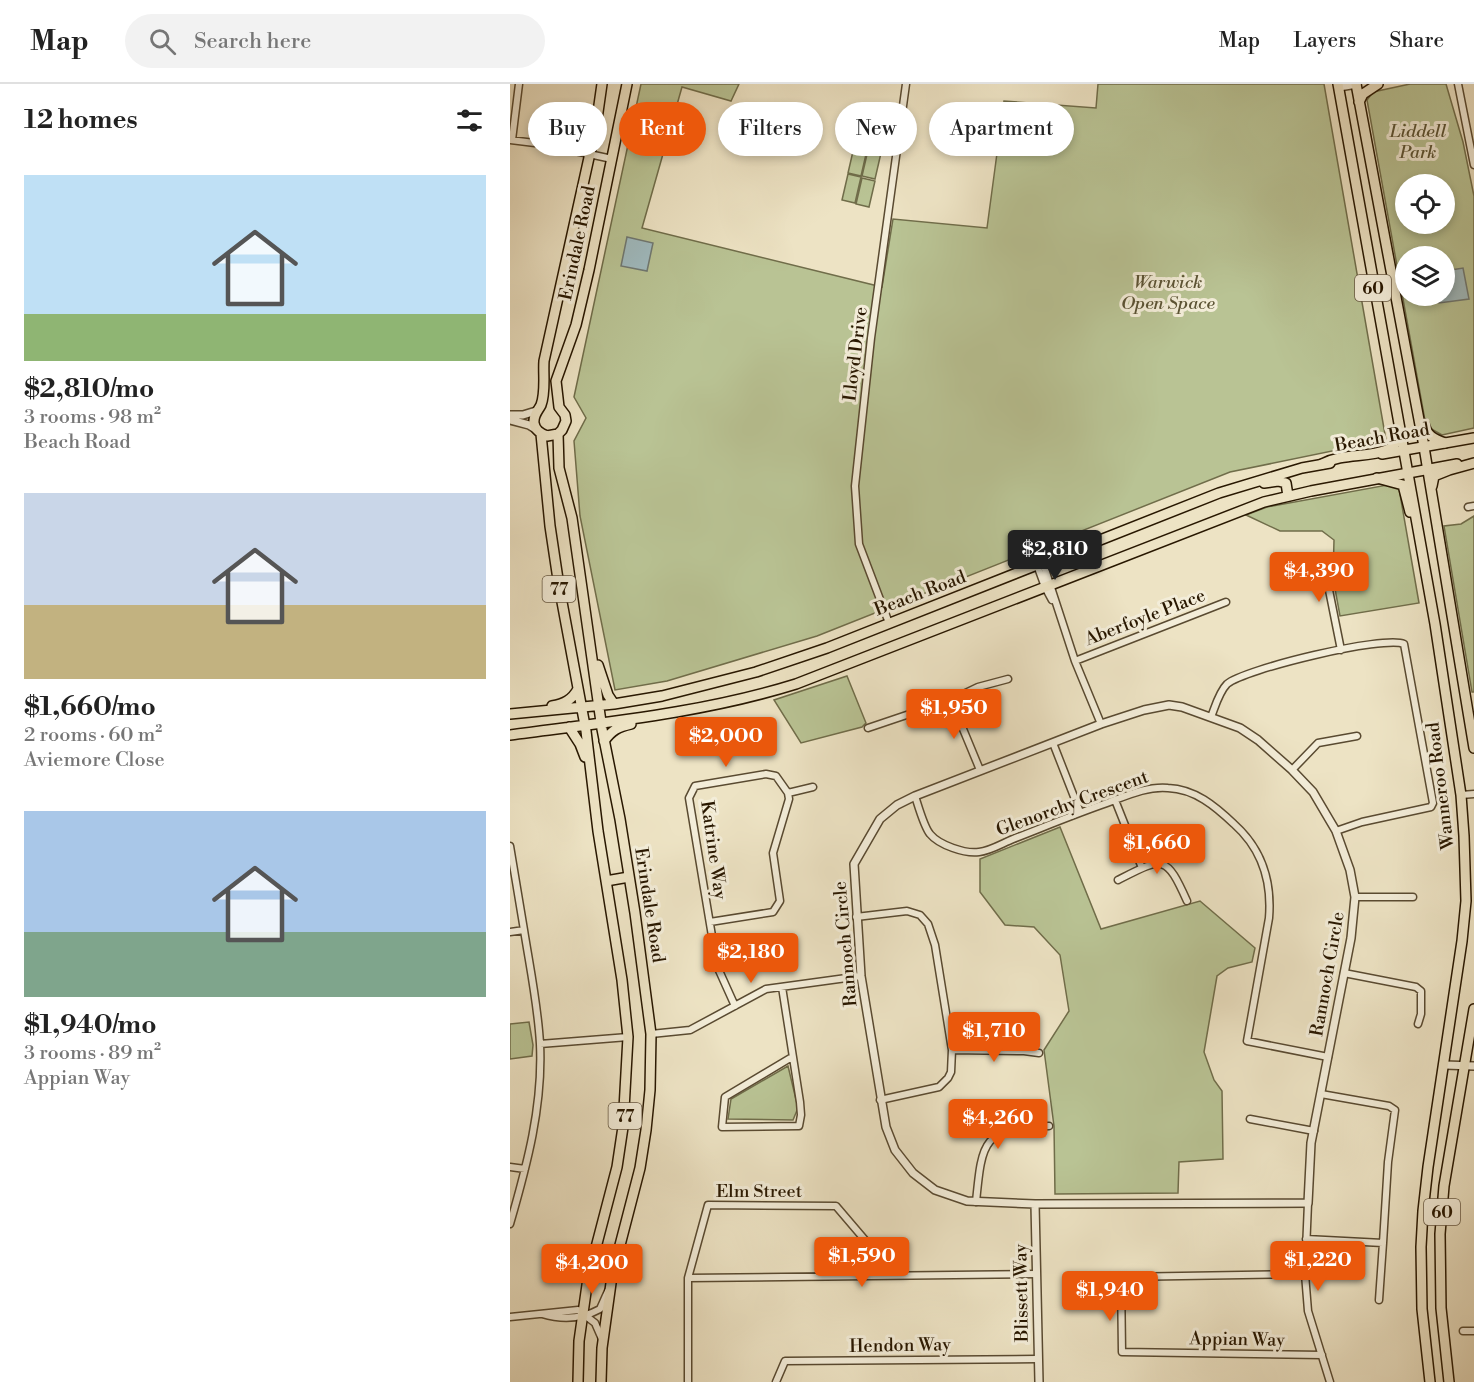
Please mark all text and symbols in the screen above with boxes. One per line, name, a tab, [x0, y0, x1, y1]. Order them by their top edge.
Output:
search box	[125, 14, 545, 68]
text: Map	[30, 24, 89, 59]
icon: search	[146, 25, 179, 58]
text: Search here	[194, 28, 311, 55]
text: Map	[1219, 28, 1260, 54]
text: Layers	[1293, 28, 1356, 54]
text: Share	[1389, 28, 1444, 54]
chip: Buy	[528, 102, 607, 156]
chip: Rent	[619, 102, 706, 156]
chip: Filters	[718, 102, 823, 156]
chip: New	[835, 102, 917, 156]
chip: Apartment	[929, 102, 1074, 156]
text: 12 homes	[24, 104, 138, 136]
icon: filters	[453, 104, 486, 137]
park label: Liddell Park	[1389, 120, 1446, 164]
map controls	[1395, 174, 1455, 306]
button: locate	[1395, 174, 1455, 234]
street label: Erindale Road	[554, 183, 601, 302]
icon: home	[201, 214, 309, 322]
button: layers	[1395, 246, 1455, 306]
park label: Warwick Open Space	[1121, 271, 1216, 315]
road number: 60	[1355, 275, 1391, 301]
street label: Lloyd Drive	[838, 305, 873, 403]
text: $2,810/mo	[24, 373, 154, 405]
text: 3 rooms · 98 m²	[24, 405, 161, 430]
street label: Beach Road	[1332, 418, 1432, 457]
text: Beach Road	[24, 430, 131, 455]
pin: $2,810	[1006, 530, 1104, 581]
icon: home	[201, 532, 309, 640]
text: $2,810	[1022, 537, 1088, 562]
pin: $4,390	[1270, 552, 1368, 603]
text: $4,390	[1284, 559, 1354, 584]
street label: Beach Road	[870, 565, 970, 622]
road number: 77	[542, 576, 576, 602]
street label: Aberfoyle Place	[1081, 584, 1209, 651]
pin: $1,950	[905, 689, 1003, 740]
text: $1,660/mo	[24, 691, 156, 723]
text: $1,950	[920, 696, 988, 721]
pin: $2,000	[677, 717, 775, 768]
street label: Wanneroo Road	[1421, 720, 1460, 852]
text: 2 rooms · 60 m²	[24, 723, 162, 748]
text: $2,000	[689, 724, 763, 749]
text: Aviemore Close	[24, 748, 165, 773]
street label: Glenorchy Crescent	[993, 765, 1152, 842]
street label: Katrine Way	[695, 799, 732, 901]
pin: $1,660	[1108, 824, 1206, 875]
text: $1,660	[1123, 831, 1191, 856]
street label: Erindale Road	[629, 846, 670, 965]
icon: home	[201, 850, 309, 958]
street label: Rannoch Circle	[829, 880, 862, 1008]
street label: Rannoch Circle	[1305, 910, 1350, 1038]
pin: $2,180	[702, 933, 800, 984]
text: $2,180	[717, 940, 785, 965]
text: $1,940/mo	[24, 1009, 157, 1041]
pin: $1,710	[945, 1012, 1043, 1063]
text: $1,710	[962, 1019, 1026, 1044]
text: 3 rooms · 89 m²	[24, 1041, 161, 1066]
text: Appian Way	[24, 1066, 130, 1091]
pin: $4,260	[949, 1099, 1047, 1150]
road number: 77	[608, 1103, 642, 1129]
text: $4,260	[962, 1106, 1034, 1131]
street label: Elm Street	[716, 1180, 803, 1203]
road number: 60	[1424, 1199, 1460, 1225]
pin: $1,590	[813, 1237, 911, 1288]
pin: $1,220	[1269, 1241, 1367, 1292]
street label: Blissett Way	[1009, 1243, 1034, 1343]
pin: $4,200	[543, 1244, 641, 1295]
text: $1,590	[828, 1244, 896, 1269]
text: $1,220	[1284, 1248, 1352, 1273]
text: $4,200	[555, 1251, 629, 1276]
pin: $1,940	[1061, 1271, 1159, 1322]
text: $1,940	[1076, 1278, 1144, 1303]
street label: Appian Way	[1188, 1327, 1285, 1352]
street label: Hendon Way	[849, 1333, 951, 1358]

